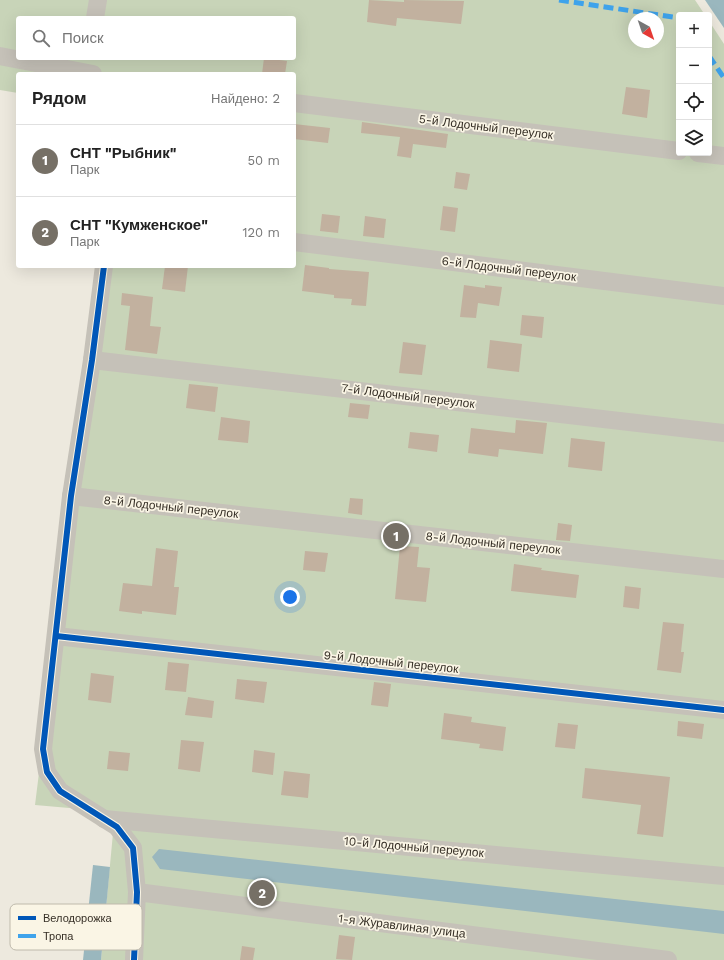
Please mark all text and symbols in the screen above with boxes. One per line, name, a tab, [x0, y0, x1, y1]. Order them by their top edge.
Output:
north arrow	[628, 12, 664, 48]
map controls	[676, 12, 712, 156]
button: +	[676, 12, 712, 48]
search box	[16, 16, 296, 60]
icon: search	[30, 27, 52, 49]
text: Поиск	[62, 29, 104, 47]
button: −	[676, 48, 712, 84]
button: locate	[676, 84, 712, 120]
text: Рядом	[32, 88, 87, 108]
text: Найдено: 2	[211, 91, 280, 106]
street label: 5-й Лодочный переулок	[418, 112, 555, 142]
button: layers	[676, 120, 712, 156]
text: СНТ "Рыбник"	[70, 144, 176, 162]
text: 1	[42, 153, 48, 168]
text: 50 m	[248, 153, 280, 168]
text: Парк	[70, 162, 100, 177]
text: СНТ "Кумженское"	[70, 216, 208, 234]
text: 2	[41, 225, 49, 240]
text: 120 m	[242, 225, 280, 240]
text: Парк	[70, 234, 100, 249]
street label: 6-й Лодочный переулок	[441, 254, 578, 284]
street label: 7-й Лодочный переулок	[341, 381, 476, 411]
street label: 8-й Лодочный переулок	[103, 493, 240, 521]
pin: 1	[383, 521, 409, 551]
street label: 8-й Лодочный переулок	[425, 529, 562, 557]
your location	[280, 587, 300, 607]
street label: 9-й Лодочный переулок	[323, 648, 460, 676]
street label: 10-й Лодочный переулок	[344, 834, 485, 860]
pin: 2	[249, 878, 275, 908]
legend	[10, 904, 142, 950]
street label: 1-я Журавлиная улица	[338, 911, 467, 941]
text: Велодорожка	[43, 912, 113, 925]
text: Тропа	[43, 930, 74, 943]

